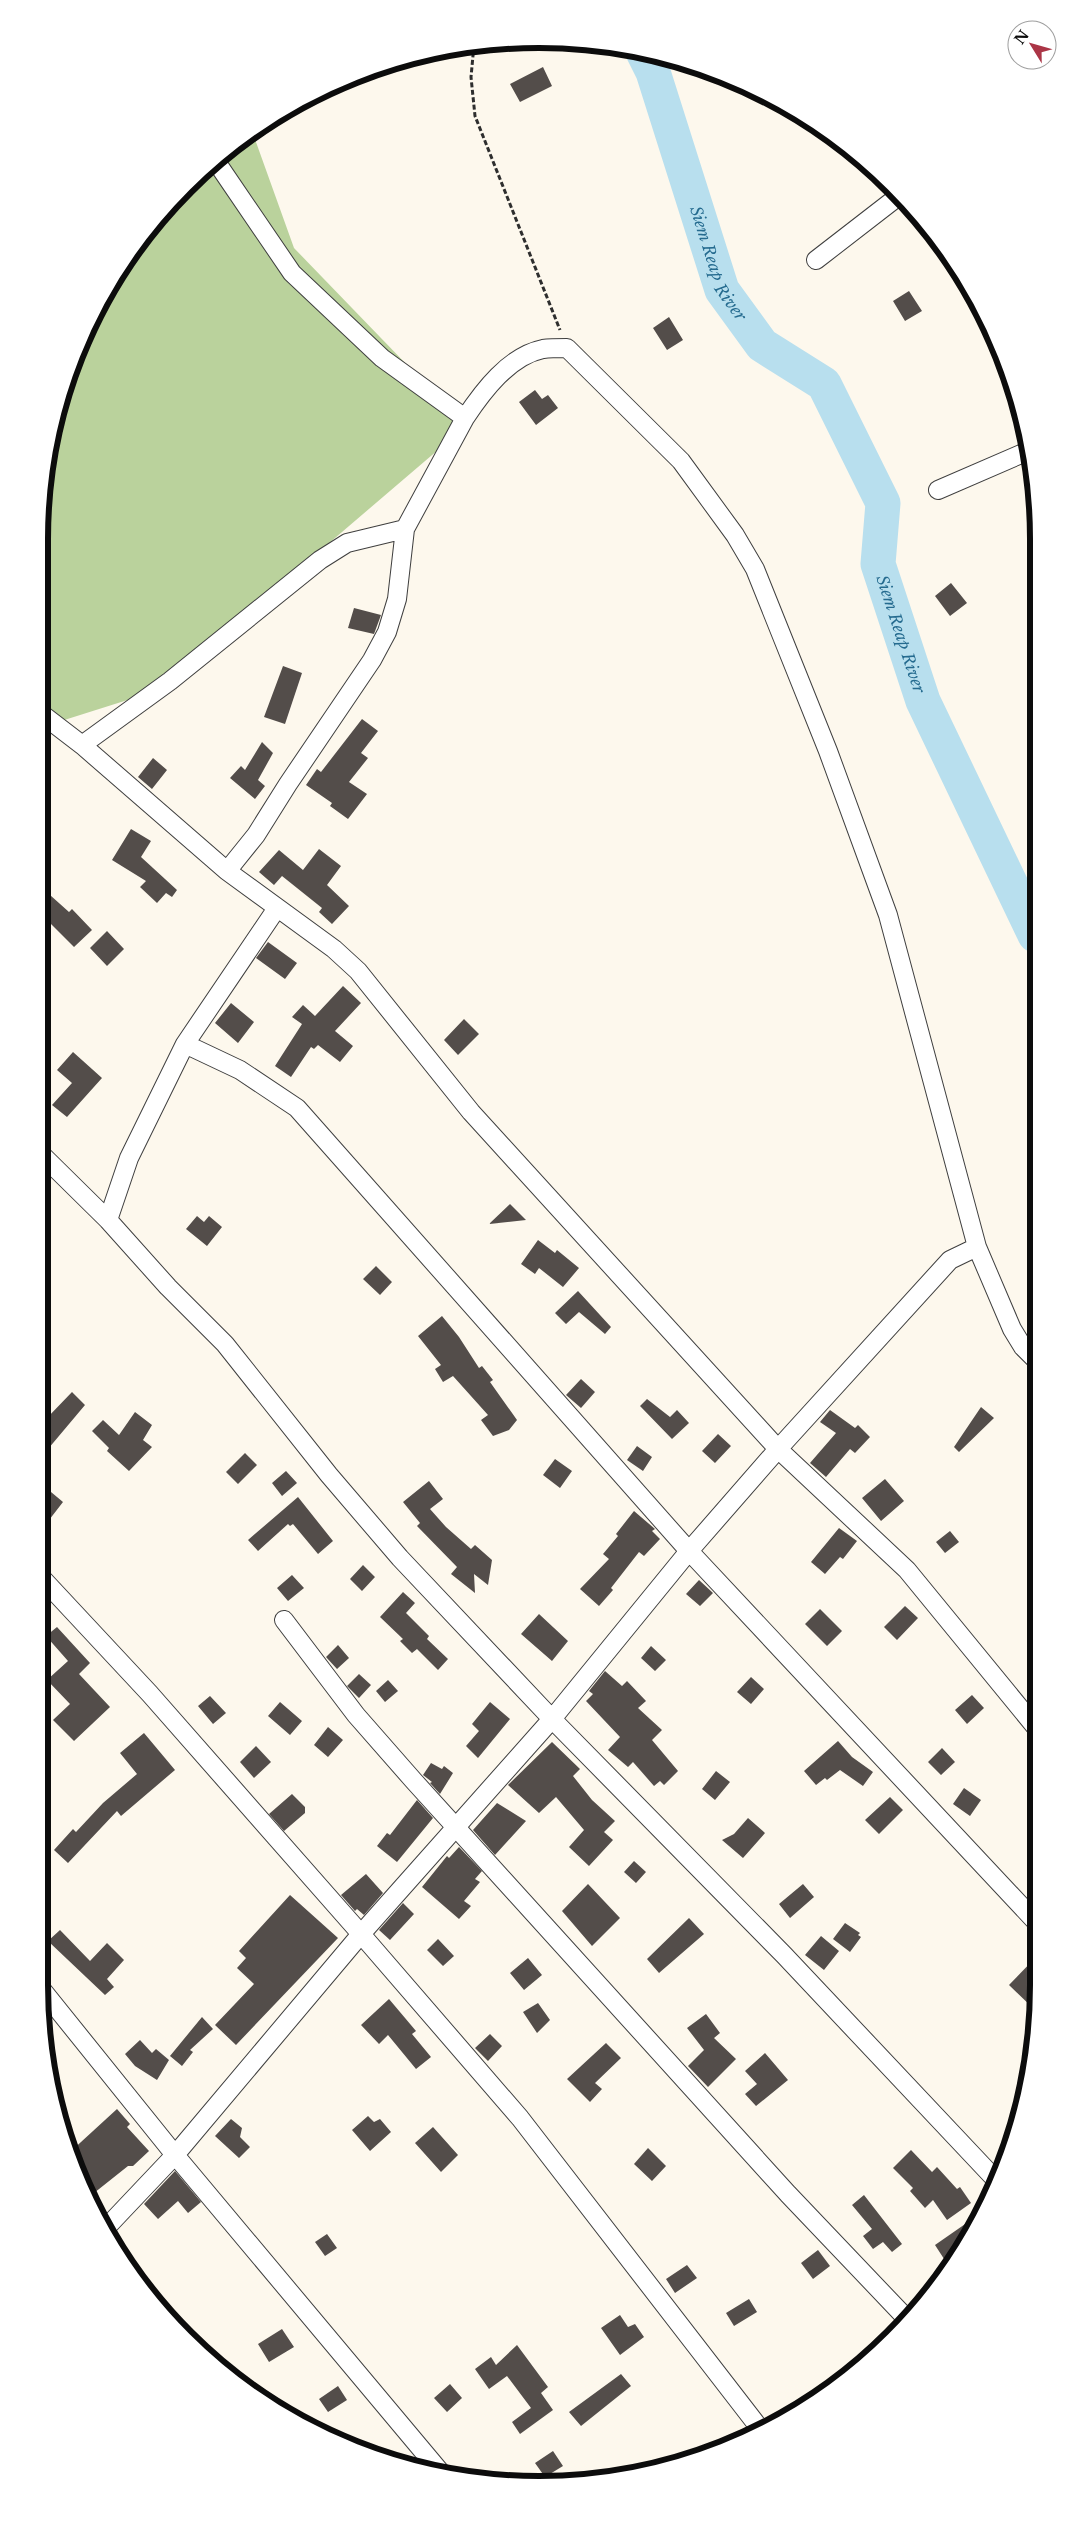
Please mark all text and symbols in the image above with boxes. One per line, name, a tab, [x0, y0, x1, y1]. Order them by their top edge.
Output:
north arrow	[1007, 20, 1057, 70]
text: N	[1010, 27, 1033, 48]
water label: Siem Reap River	[686, 203, 751, 325]
water label: Siem Reap River	[872, 572, 930, 696]

